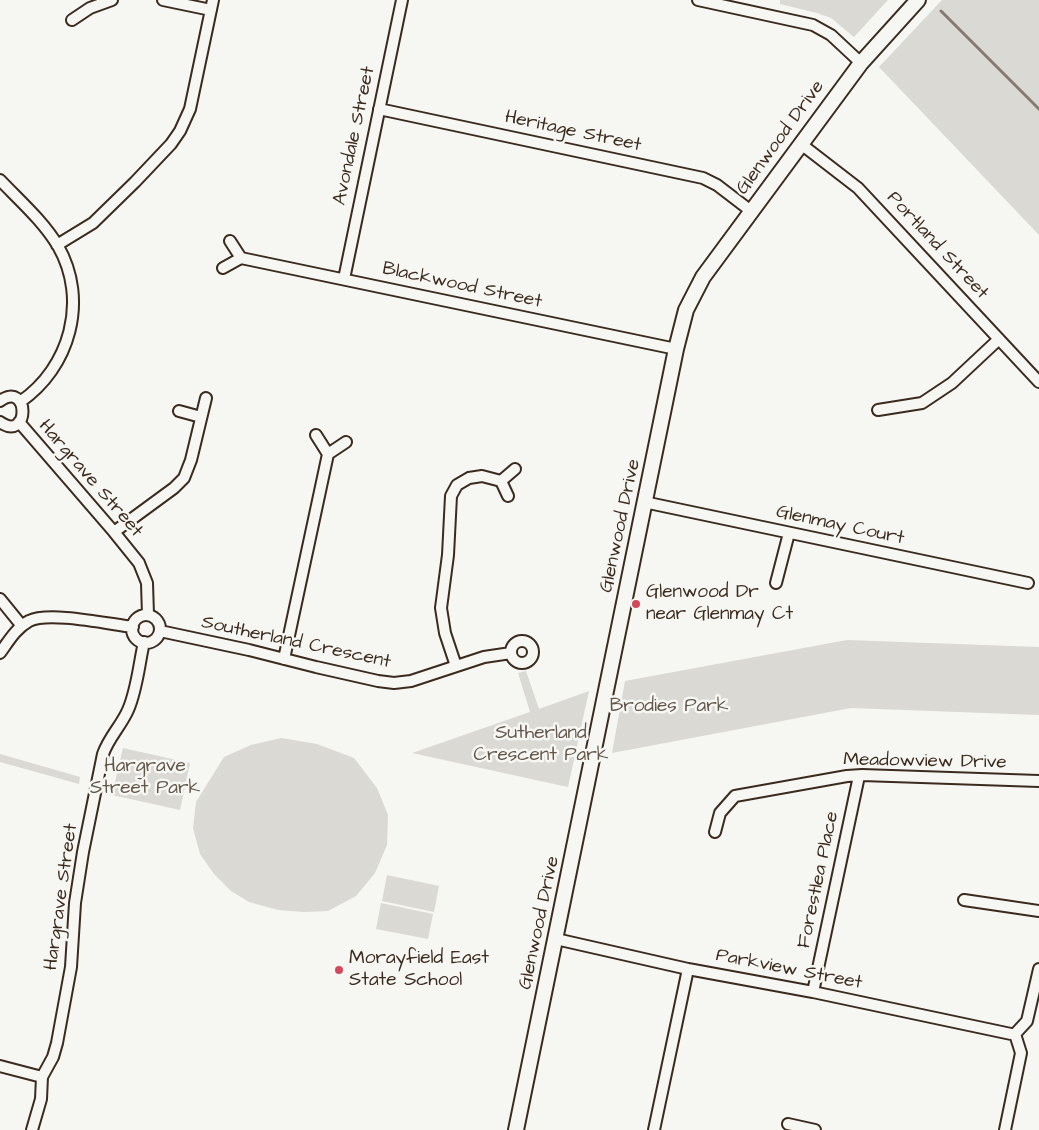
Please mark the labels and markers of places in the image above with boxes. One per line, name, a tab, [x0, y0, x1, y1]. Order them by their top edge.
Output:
place label: Glenwood Dr near Glenmay Ct	[646, 582, 793, 626]
marker: Glenwood Dr near Glenmay Ct	[630, 598, 642, 610]
place label: Morayfield East State School	[349, 948, 489, 992]
marker: Morayfield East State School	[333, 964, 345, 976]

